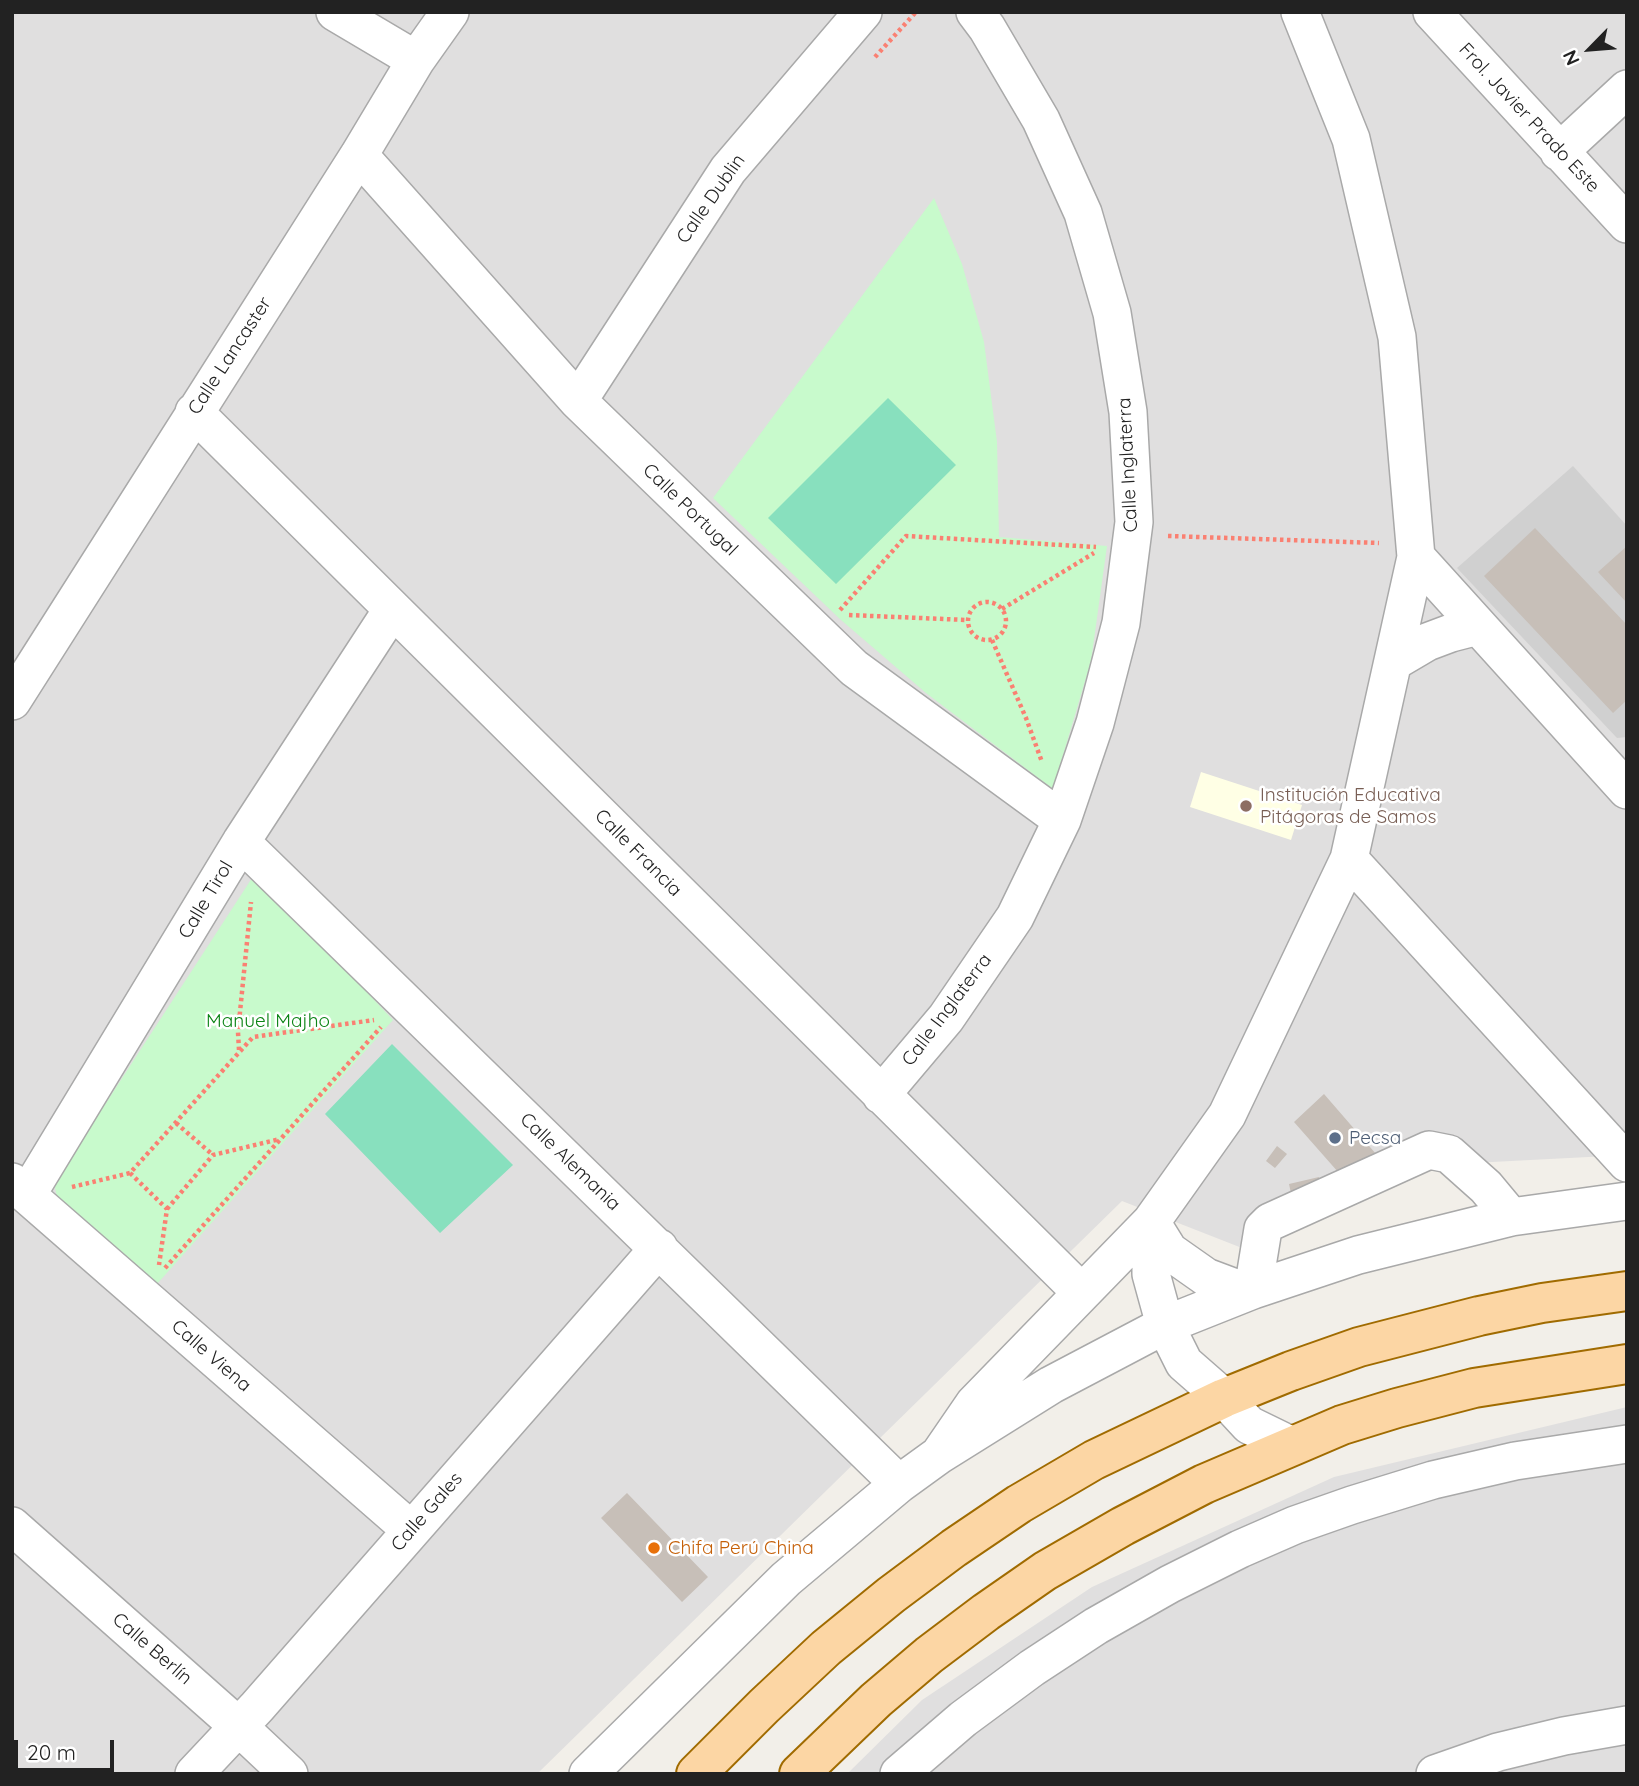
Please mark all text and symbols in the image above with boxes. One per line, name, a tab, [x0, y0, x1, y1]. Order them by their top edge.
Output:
north arrow	[1555, 14, 1625, 84]
street label: Frol. Javier Prado Este	[1454, 38, 1604, 198]
text: N	[1557, 46, 1585, 69]
street label: Calle Dublin	[672, 150, 750, 248]
street label: Calle Lancaster	[183, 293, 277, 419]
street label: Calle Inglaterra	[1113, 397, 1143, 533]
street label: Calle Portugal	[638, 459, 742, 561]
place label: Institución Educativa Pitágoras de Samos	[1260, 784, 1441, 828]
marker: Institución Educativa Pitágoras de Samos	[1238, 798, 1254, 814]
street label: Calle Francia	[590, 805, 686, 901]
street label: Calle Tirol	[174, 857, 238, 943]
street label: Calle Inglaterra	[897, 949, 997, 1071]
park label: Manuel Majho	[206, 1010, 330, 1032]
street label: Calle Alemania	[515, 1108, 625, 1216]
place label: Pecsa	[1349, 1127, 1401, 1149]
marker: Pecsa	[1327, 1130, 1343, 1146]
street label: Calle Viena	[166, 1315, 256, 1397]
street label: Calle Gales	[387, 1468, 467, 1556]
place label: Chifa Perú China	[668, 1537, 814, 1559]
marker: Chifa Perú China	[646, 1540, 662, 1556]
street label: Calle Berlín	[107, 1608, 197, 1690]
scale bar	[18, 1726, 117, 1770]
text: 20 m	[27, 1739, 76, 1765]

